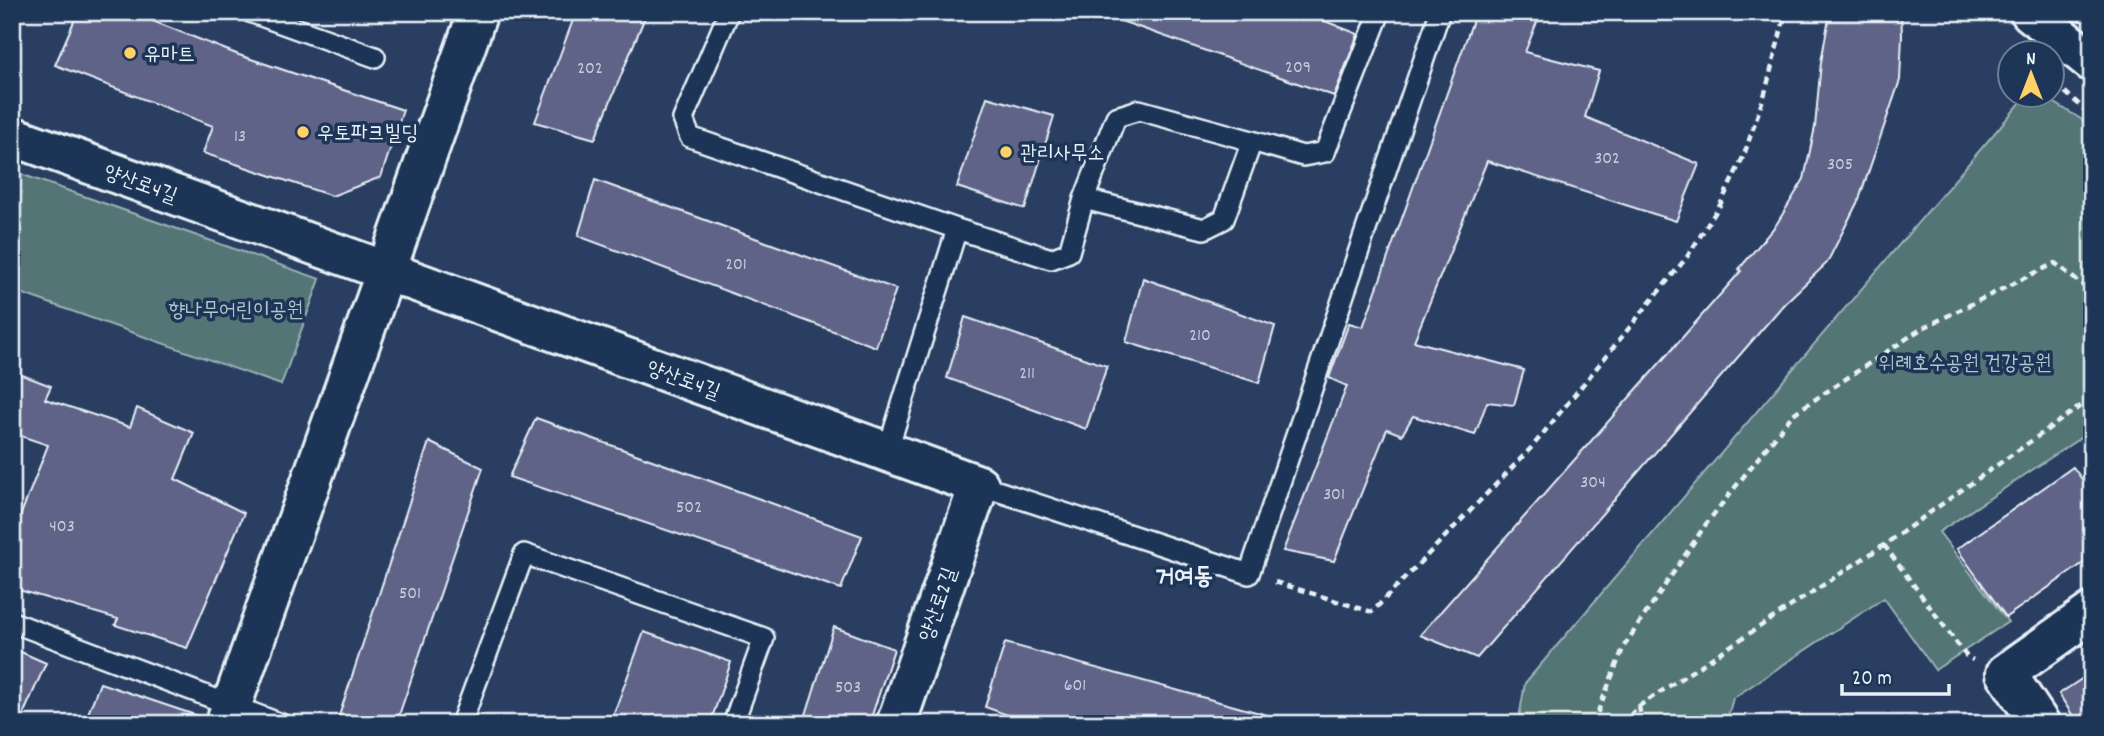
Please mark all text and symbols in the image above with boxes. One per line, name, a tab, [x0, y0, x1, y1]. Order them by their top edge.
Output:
north arrow	[1996, 38, 2066, 108]
place label: 유마트	[144, 41, 195, 71]
marker: 유마트	[122, 45, 138, 61]
text: N	[2026, 47, 2036, 74]
house number: 209	[1285, 56, 1311, 81]
house number: 202	[577, 57, 603, 82]
place label: 우토파크빌딩	[317, 120, 418, 150]
marker: 우토파크빌딩	[295, 124, 311, 140]
house number: 13	[234, 125, 246, 150]
place label: 관리사무소	[1020, 140, 1105, 170]
marker: 관리사무소	[998, 144, 1014, 160]
house number: 302	[1594, 147, 1620, 172]
house number: 305	[1827, 153, 1853, 178]
street label: 양산로4길	[99, 159, 181, 213]
house number: 201	[725, 253, 747, 278]
park label: 향나무어린이공원	[168, 297, 304, 327]
house number: 210	[1189, 324, 1211, 349]
park label: 위례호수공원 건강공원	[1878, 350, 2052, 380]
street label: 양산로4길	[642, 355, 724, 409]
house number: 211	[1019, 362, 1035, 387]
house number: 304	[1580, 471, 1606, 496]
house number: 301	[1323, 483, 1345, 508]
house number: 502	[676, 496, 702, 521]
house number: 403	[49, 515, 75, 540]
district label: 거여동	[1155, 561, 1213, 595]
street label: 양산로2길	[913, 564, 967, 646]
house number: 501	[399, 582, 421, 607]
scale bar	[1842, 652, 1948, 696]
text: 20 m	[1852, 665, 1892, 695]
house number: 601	[1064, 674, 1086, 699]
house number: 503	[835, 676, 861, 701]

